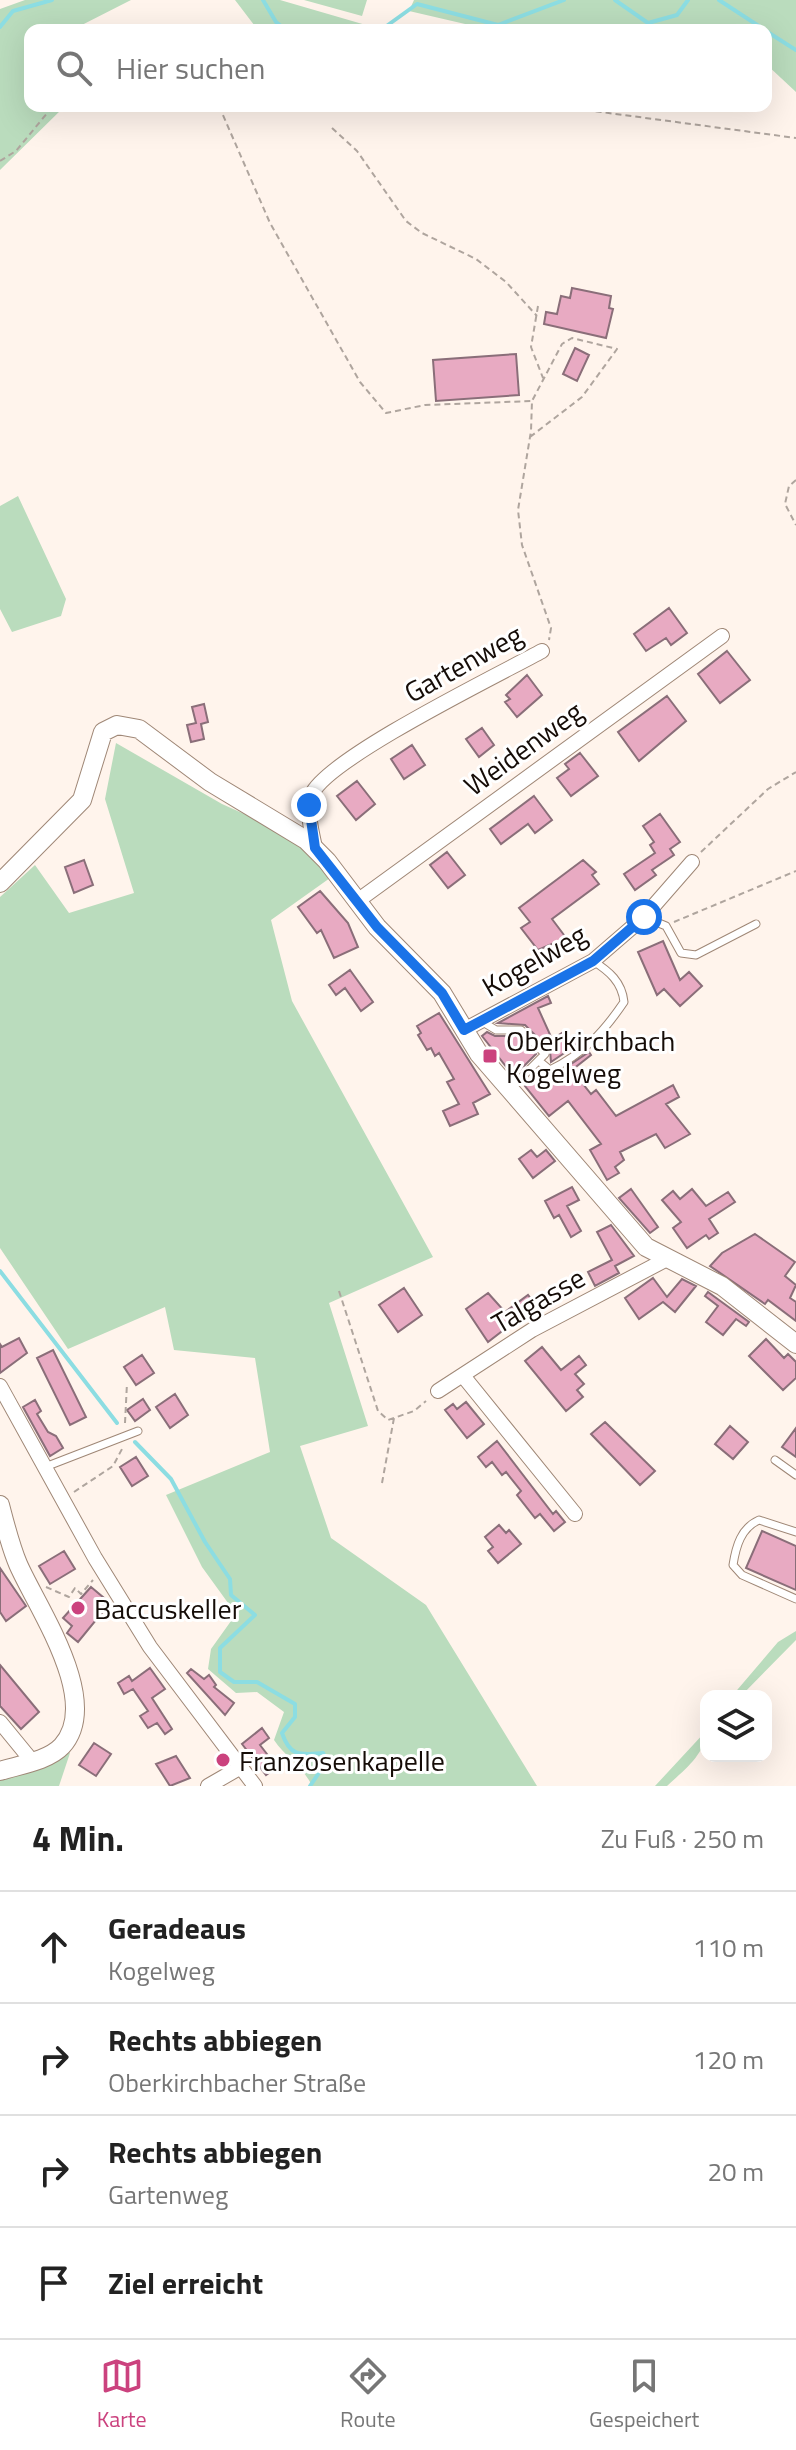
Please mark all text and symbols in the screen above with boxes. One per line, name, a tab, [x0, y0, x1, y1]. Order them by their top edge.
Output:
search box	[24, 24, 772, 112]
text: Hier suchen	[116, 45, 265, 91]
icon: search	[52, 46, 96, 90]
street label: Gartenweg	[396, 613, 530, 713]
street label: Weidenweg	[454, 690, 592, 806]
route end	[291, 787, 327, 823]
route start	[626, 899, 662, 935]
street label: Kogelweg	[473, 913, 595, 1007]
place label: Oberkirchbach Kogelweg	[506, 1019, 675, 1094]
marker: Oberkirchbach Kogelweg	[481, 1047, 499, 1065]
street label: Talgasse	[483, 1256, 593, 1344]
place label: Baccuskeller	[94, 1587, 242, 1630]
marker: Baccuskeller	[69, 1599, 87, 1617]
map controls	[700, 1690, 772, 1762]
button: layers	[700, 1690, 772, 1762]
place label: Franzosenkapelle	[239, 1739, 445, 1782]
marker: Franzosenkapelle	[214, 1751, 232, 1769]
text: 4 Min.	[32, 1812, 124, 1864]
text: Zu Fuß · 250 m	[601, 1819, 764, 1858]
text: Geradeaus	[108, 1905, 246, 1951]
icon: ahead	[32, 1925, 76, 1969]
text: 110 m	[693, 1928, 764, 1967]
text: Kogelweg	[108, 1951, 215, 1990]
text: Rechts abbiegen	[108, 2017, 322, 2063]
icon: right	[32, 2037, 76, 2081]
text: 120 m	[693, 2040, 764, 2079]
text: Oberkirchbacher Straße	[108, 2063, 366, 2102]
text: Rechts abbiegen	[108, 2129, 322, 2175]
icon: right	[32, 2149, 76, 2193]
text: 20 m	[707, 2152, 764, 2191]
text: Gartenweg	[108, 2175, 228, 2214]
text: Ziel erreicht	[108, 2260, 263, 2306]
icon: arrive	[32, 2261, 76, 2305]
tab: Karte	[97, 2354, 147, 2436]
tab: Route	[340, 2354, 396, 2436]
tab: Gespeichert	[589, 2354, 699, 2436]

